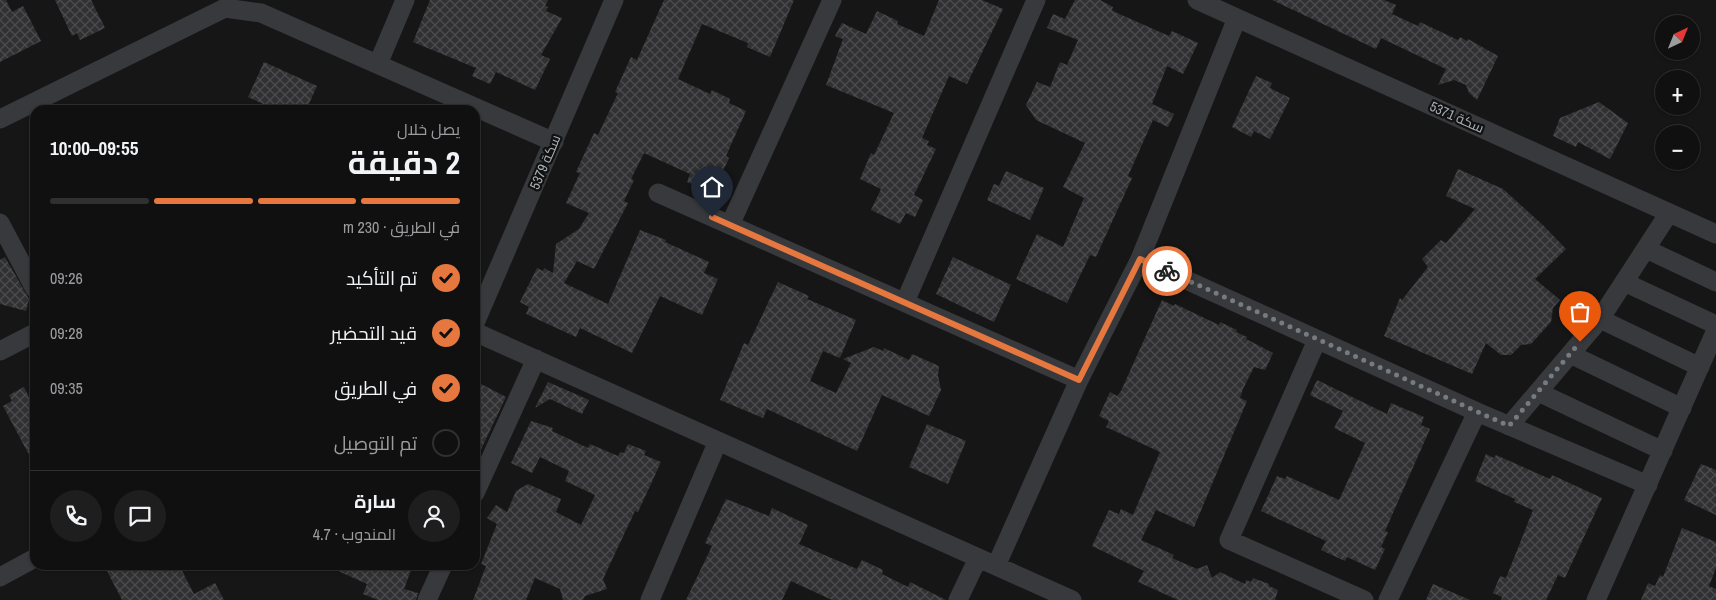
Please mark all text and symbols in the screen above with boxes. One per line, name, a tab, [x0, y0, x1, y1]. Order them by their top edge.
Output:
north arrow	[1655, 15, 1700, 60]
map controls	[1655, 15, 1700, 170]
button: +	[1655, 70, 1700, 115]
street label: سكة 5371	[1427, 97, 1487, 137]
text: يصل خلال	[397, 118, 460, 140]
button: −	[1655, 125, 1700, 170]
street label: سكة 5379	[525, 132, 565, 192]
text: 09:55–10:00	[50, 135, 138, 161]
text: 2 دقيقة	[348, 141, 460, 184]
pin	[691, 166, 733, 217]
icon: home	[698, 173, 726, 201]
text: في الطريق · 230 m	[343, 216, 460, 238]
courier	[1142, 246, 1192, 296]
icon: bike	[1153, 257, 1181, 285]
icon: check	[432, 264, 460, 292]
text: تم التأكيد	[346, 265, 417, 291]
text: 09:26	[50, 267, 83, 289]
pin	[1559, 291, 1601, 342]
icon: bag	[1566, 298, 1594, 326]
icon: check	[432, 319, 460, 347]
text: قيد التحضير	[331, 320, 417, 346]
text: 09:28	[50, 322, 83, 344]
icon: check	[432, 374, 460, 402]
text: في الطريق	[334, 375, 417, 401]
text: 09:35	[50, 377, 83, 399]
text: تم التوصيل	[334, 430, 417, 456]
text: سارة	[354, 488, 396, 514]
button: phone	[50, 490, 102, 542]
button: chat	[114, 490, 166, 542]
button: person	[408, 490, 460, 542]
text: المندوب · 4.7	[313, 523, 396, 545]

